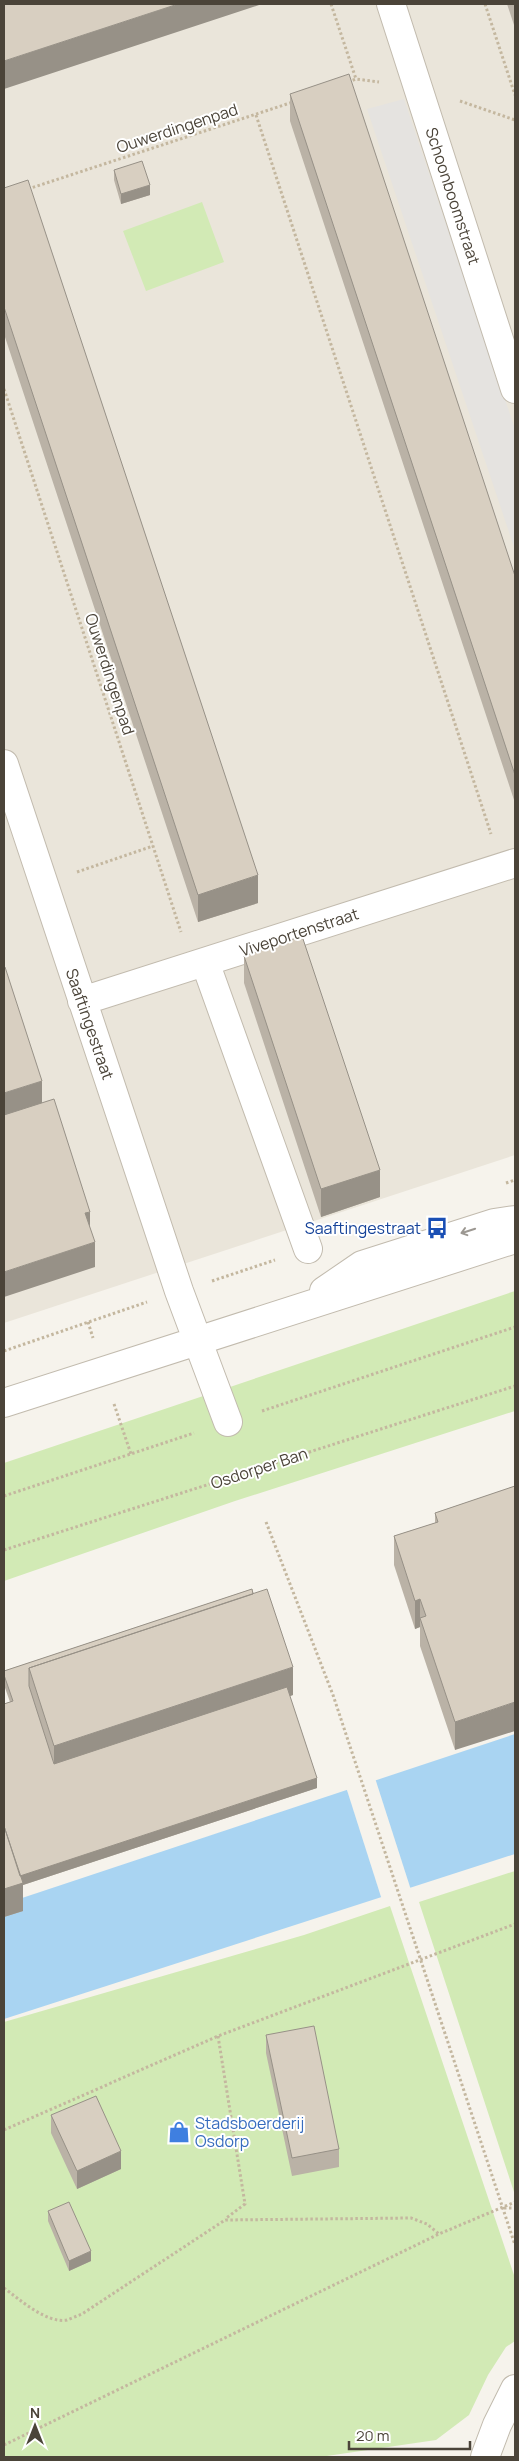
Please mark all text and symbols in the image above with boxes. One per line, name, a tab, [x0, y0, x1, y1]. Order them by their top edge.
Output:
street label: Ouwerdingenpad	[113, 98, 241, 158]
street label: Schoonboomstraat	[420, 125, 486, 267]
street label: Ouwerdingenpad	[80, 610, 140, 738]
street label: Viveportenstraat	[237, 902, 361, 962]
street label: Saaftingestraat	[61, 965, 119, 1083]
bus stop icon: Saaftingestraat	[424, 1215, 450, 1241]
place label: Saaftingestraat	[305, 1217, 421, 1239]
one-way arrow	[460, 1227, 476, 1237]
street label: Osdorper Ban	[208, 1442, 310, 1494]
place label: Stadsboerderij Osdorp	[195, 2112, 304, 2152]
shop icon: Stadsboerderij Osdorp	[166, 2119, 192, 2145]
north arrow	[10, 2401, 60, 2451]
text: N	[30, 2403, 40, 2422]
scale bar	[349, 2418, 470, 2450]
text: 20 m	[356, 2425, 389, 2446]

